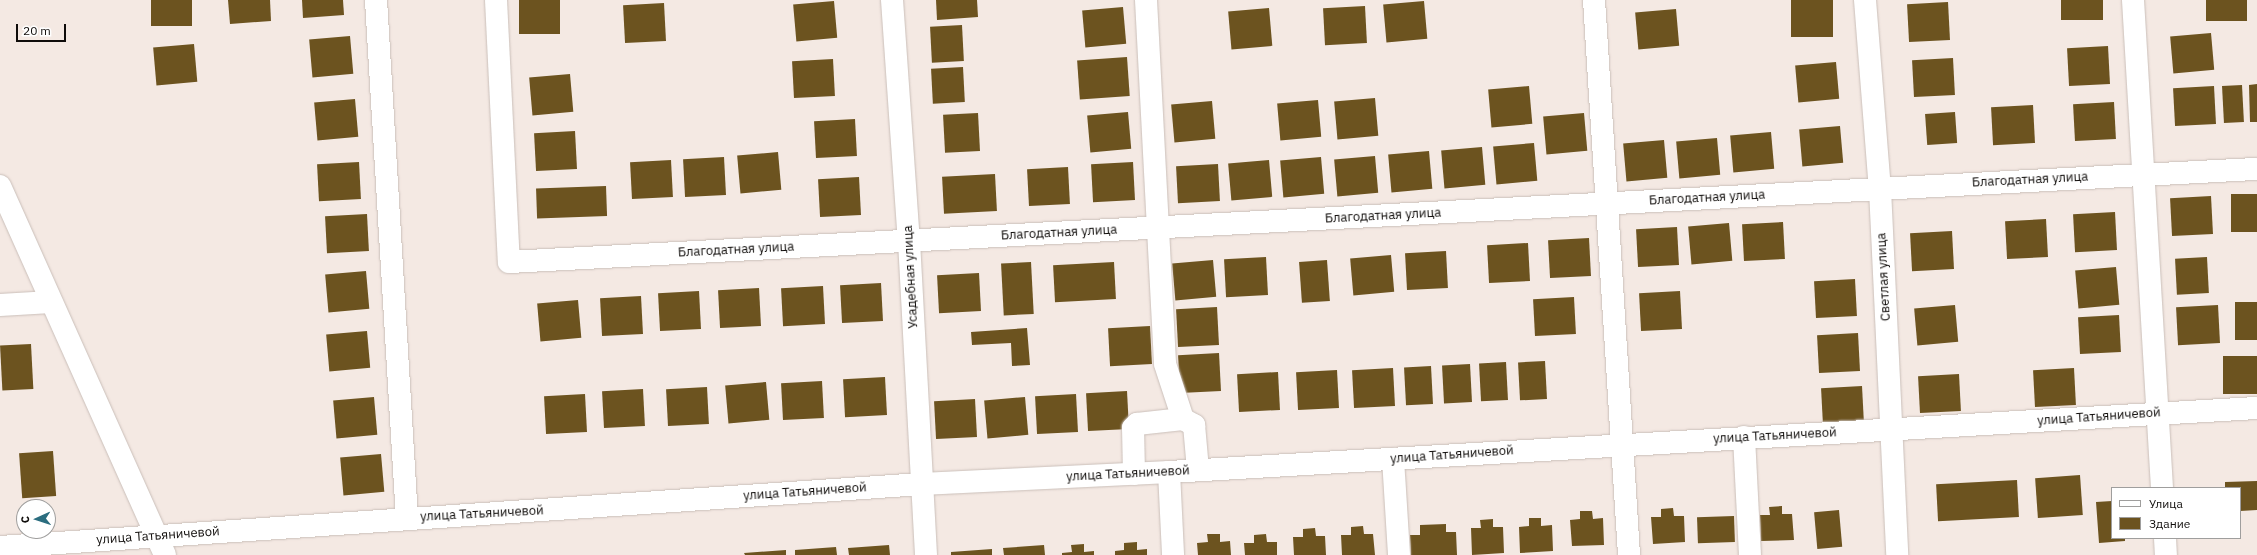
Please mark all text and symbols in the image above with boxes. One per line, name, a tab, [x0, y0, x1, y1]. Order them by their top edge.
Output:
scale bar	[18, 16, 68, 42]
text: 20 m	[23, 23, 51, 38]
street label: Благодатная улица	[1971, 169, 2089, 191]
street label: Благодатная улица	[1648, 187, 1766, 209]
street label: Благодатная улица	[1324, 205, 1442, 227]
street label: Благодатная улица	[1000, 222, 1118, 244]
street label: Усадебная улица	[901, 225, 921, 329]
street label: Светлая улица	[1874, 232, 1894, 322]
street label: Благодатная улица	[677, 239, 795, 261]
street label: улица Татьяничевой	[2037, 405, 2161, 429]
street label: улица Татьяничевой	[1713, 425, 1837, 447]
street label: улица Татьяничевой	[1390, 443, 1514, 467]
street label: улица Татьяничевой	[1066, 463, 1190, 485]
street label: улица Татьяничевой	[743, 480, 867, 504]
legend	[2111, 487, 2241, 539]
text: Улица	[2149, 496, 2183, 511]
north arrow	[16, 499, 56, 539]
street label: улица Татьяничевой	[420, 503, 544, 525]
text: С	[18, 516, 32, 524]
text: Здание	[2149, 516, 2190, 531]
street label: улица Татьяничевой	[96, 524, 220, 548]

